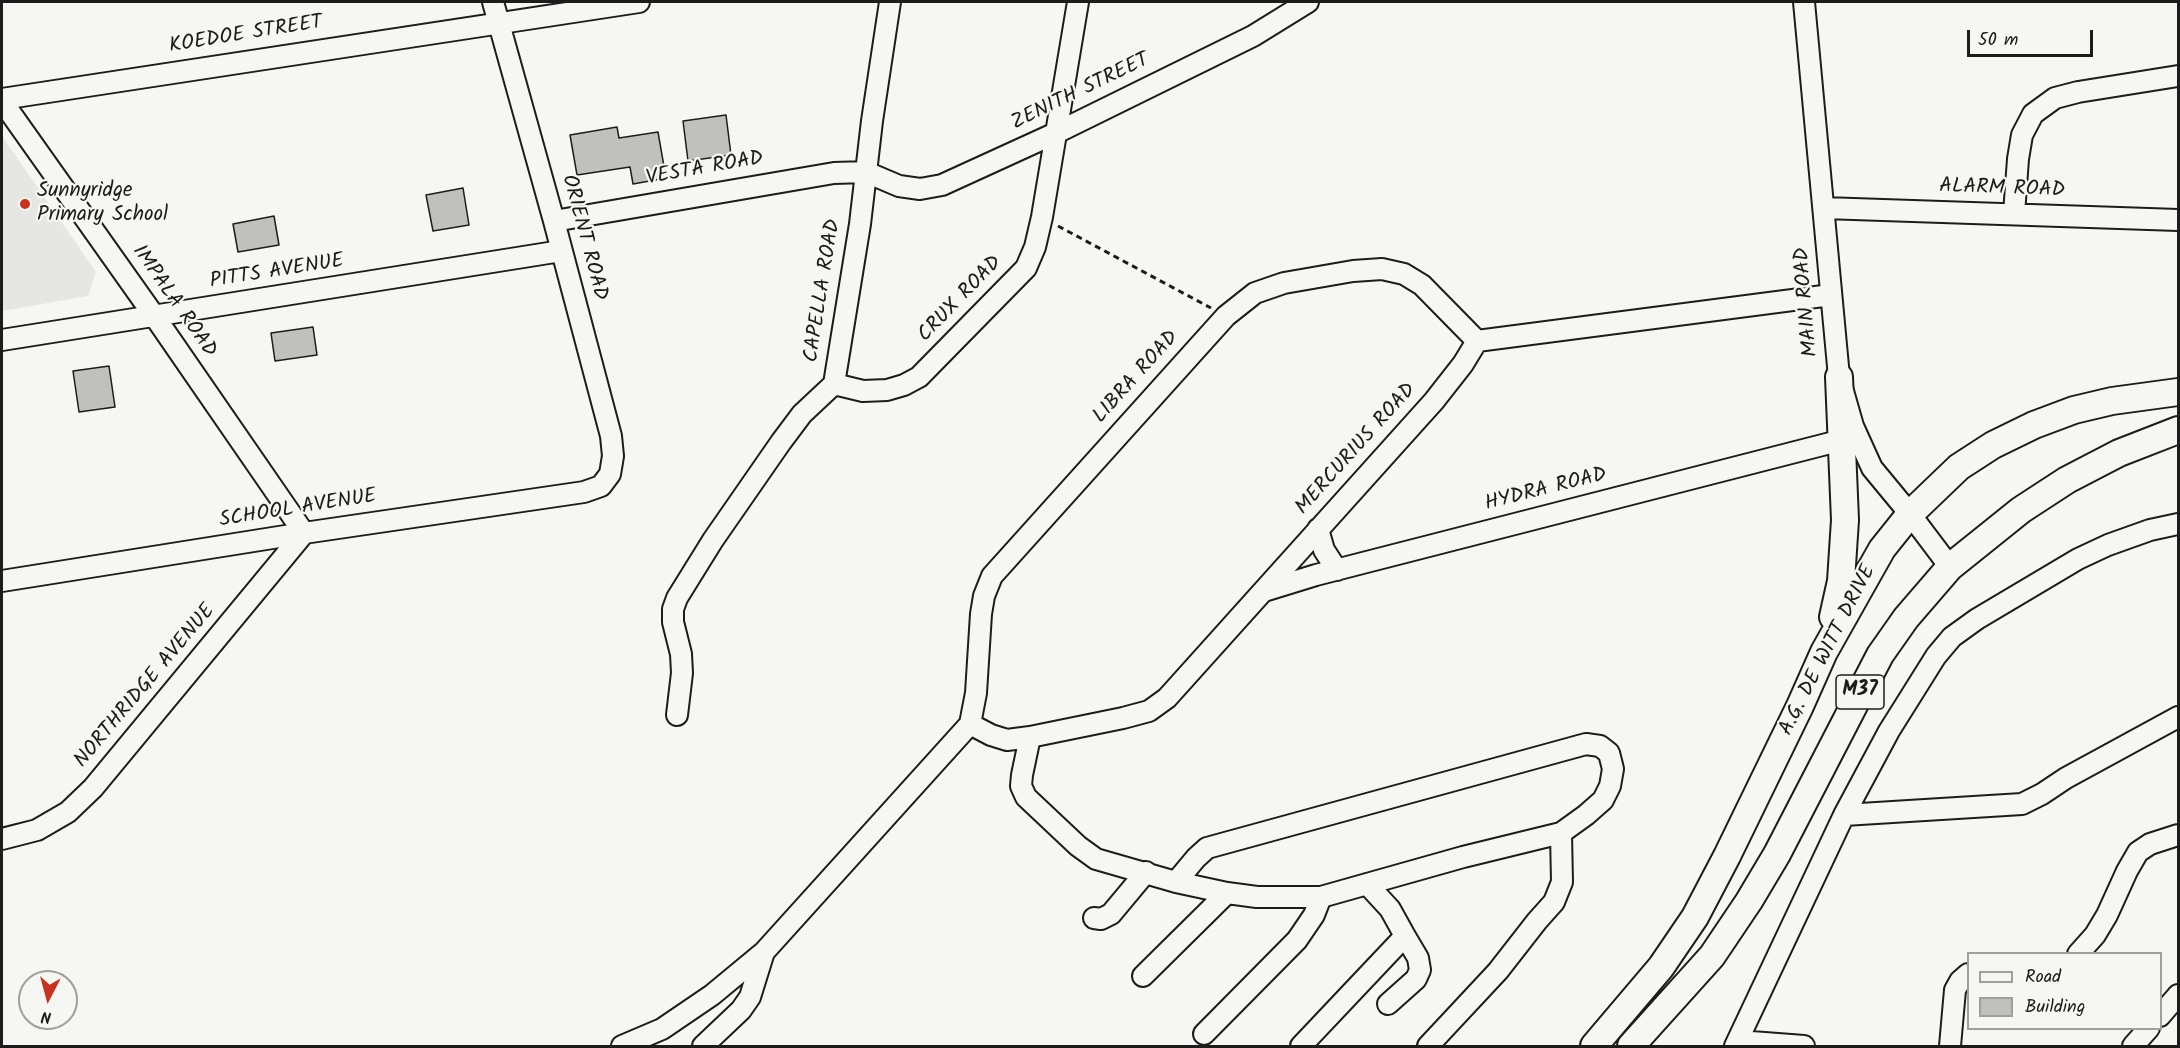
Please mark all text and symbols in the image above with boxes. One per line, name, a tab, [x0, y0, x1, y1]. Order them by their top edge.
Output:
street label: KOEDOE STREET	[167, 11, 325, 61]
scale bar	[1970, 18, 2096, 56]
text: 50 m	[1978, 26, 2018, 55]
street label: ZENITH STREET	[1008, 49, 1154, 137]
street label: VESTA ROAD	[644, 147, 766, 193]
street label: ORIENT ROAD	[554, 172, 612, 304]
street label: ALARM ROAD	[1939, 175, 2065, 205]
place label: Sunnyridge Primary School	[37, 179, 168, 229]
marker: Sunnyridge Primary School	[18, 197, 32, 211]
street label: CAPELLA ROAD	[800, 218, 848, 364]
street label: IMPALA ROAD	[125, 241, 221, 363]
street label: MAIN ROAD	[1791, 246, 1825, 358]
street label: PITTS AVENUE	[208, 250, 346, 296]
street label: CRUX ROAD	[914, 252, 1008, 348]
street label: LIBRA ROAD	[1089, 326, 1185, 430]
street label: MERCURIUS ROAD	[1291, 379, 1423, 521]
street label: HYDRA ROAD	[1483, 464, 1609, 518]
street label: SCHOOL AVENUE	[218, 485, 378, 535]
street label: A.G. DE WITT DRIVE	[1775, 562, 1883, 740]
street label: NORTHRIDGE AVENUE	[70, 600, 222, 774]
road number: M37	[1836, 675, 1884, 709]
legend	[1967, 952, 2162, 1030]
text: Road	[2025, 963, 2061, 992]
north arrow	[18, 970, 78, 1030]
text: Building	[2025, 993, 2085, 1022]
text: N	[40, 1003, 53, 1029]

